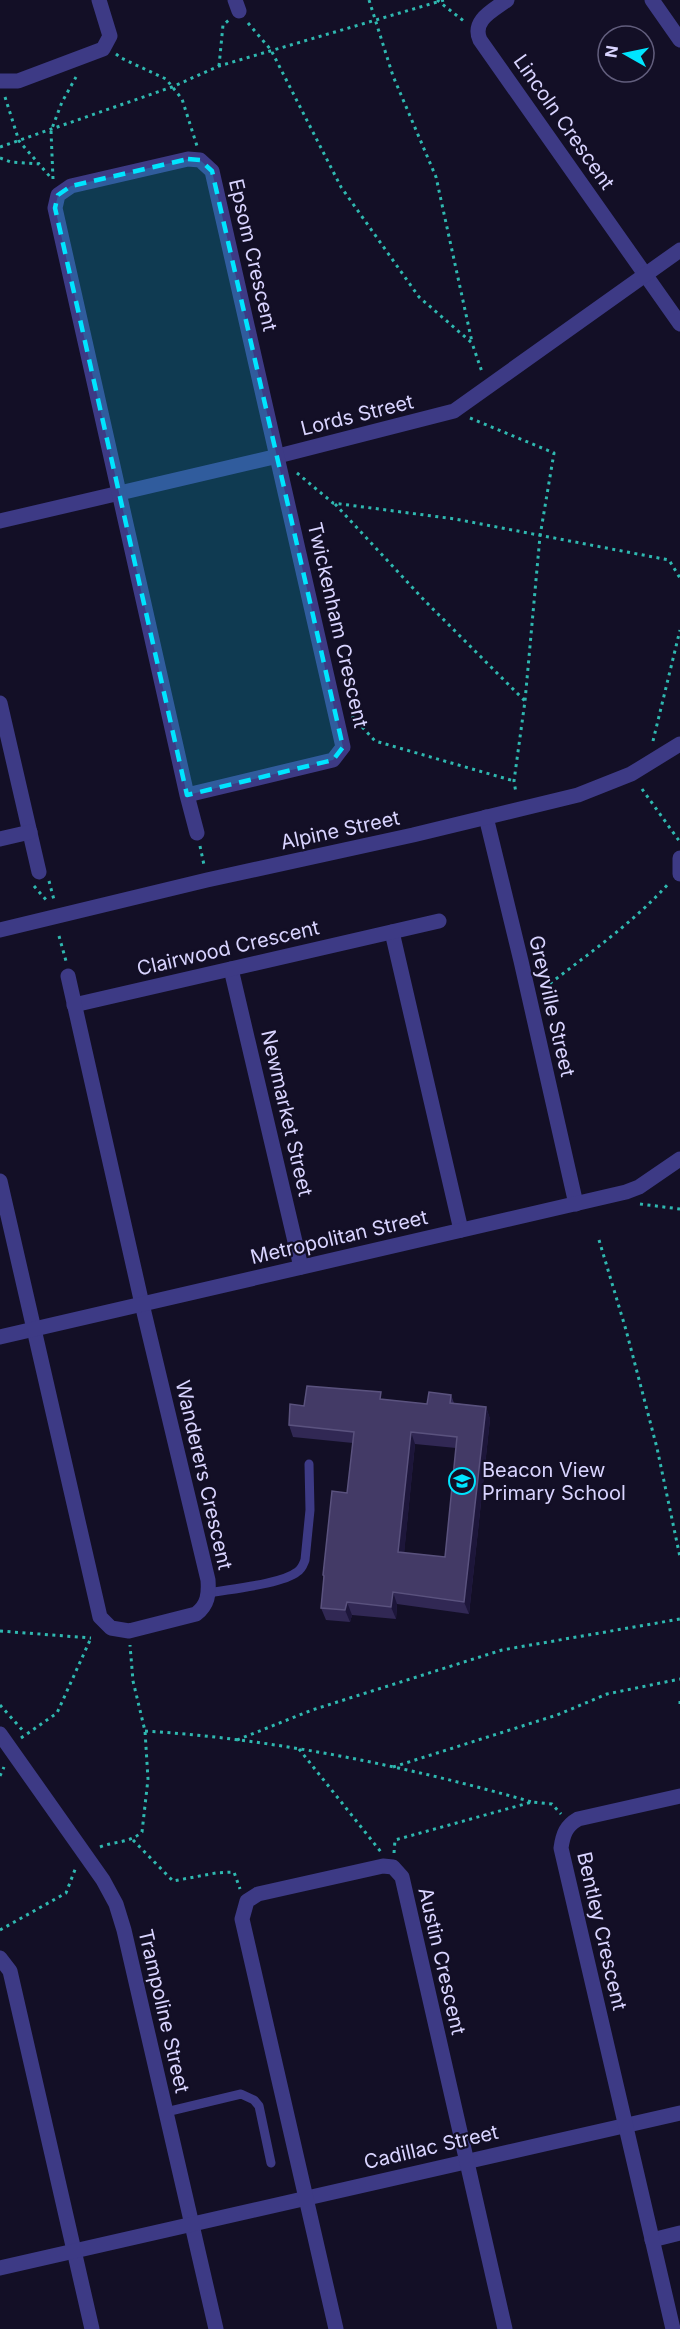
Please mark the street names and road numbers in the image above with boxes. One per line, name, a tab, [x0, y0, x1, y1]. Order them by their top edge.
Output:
street label: Lincoln Crescent	[509, 50, 620, 194]
street label: Epsom Crescent	[224, 177, 282, 334]
street label: Lords Street	[298, 389, 416, 441]
street label: Twickenham Crescent	[303, 520, 373, 730]
street label: Alpine Street	[278, 806, 402, 854]
street label: Clairwood Crescent	[134, 915, 322, 981]
street label: Greyville Street	[524, 933, 580, 1079]
street label: Newmarket Street	[256, 1027, 318, 1199]
street label: Metropolitan Street	[248, 1205, 430, 1269]
street label: Wanderers Crescent	[171, 1378, 238, 1573]
street label: Bentley Crescent	[572, 1850, 632, 2013]
street label: Austin Crescent	[413, 1885, 471, 2037]
street label: Trampoline Street	[133, 1927, 195, 2096]
street label: Cadillac Street	[361, 2120, 501, 2174]

